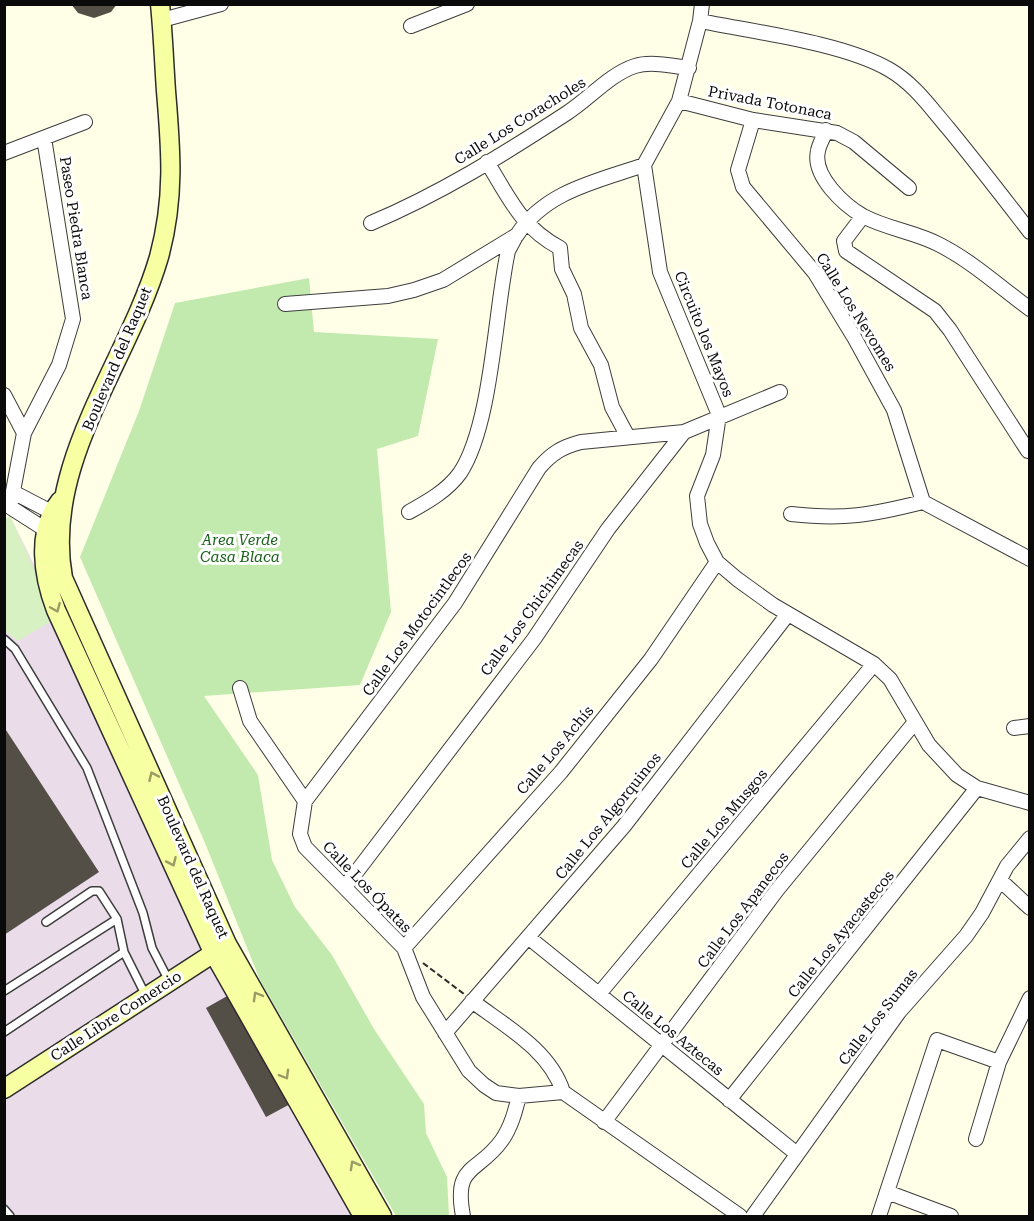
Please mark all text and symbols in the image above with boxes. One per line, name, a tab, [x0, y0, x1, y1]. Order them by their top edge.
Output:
street label: Calle Los Coracholes	[451, 73, 589, 169]
street label: Privada Totonaca	[707, 82, 833, 124]
street label: Paseo Piedra Blanca	[56, 155, 96, 301]
street label: Calle Los Nevomes	[812, 249, 900, 375]
street label: Circuito los Mayos	[671, 268, 737, 400]
street label: Boulevard del Raquet	[79, 284, 156, 434]
park label: Area Verde Casa Blaca	[200, 531, 280, 566]
street label: Calle Los Chichimecas	[477, 537, 587, 679]
street label: Calle Los Motocintlecos	[359, 548, 475, 700]
one-way arrow	[49, 602, 61, 613]
street label: Calle Los Achís	[513, 702, 597, 798]
street label: Calle Los Algorquinos	[551, 749, 665, 883]
street label: Calle Los Musgos	[677, 765, 771, 873]
one-way arrow	[148, 771, 160, 782]
street label: Boulevard del Raquet	[153, 793, 233, 942]
street label: Calle Los Ópatas	[319, 837, 416, 936]
street label: Calle Los Apanecos	[694, 848, 792, 972]
one-way arrow	[164, 855, 176, 866]
street label: Calle Los Ayacastecos	[784, 867, 898, 1001]
street label: Calle Los Sumas	[835, 965, 921, 1069]
street label: Calle Libre Comercio	[47, 967, 185, 1065]
street label: Calle Los Aztecas	[619, 987, 727, 1079]
one-way arrow	[253, 992, 265, 1002]
one-way arrow	[278, 1069, 289, 1079]
one-way arrow	[350, 1161, 361, 1172]

